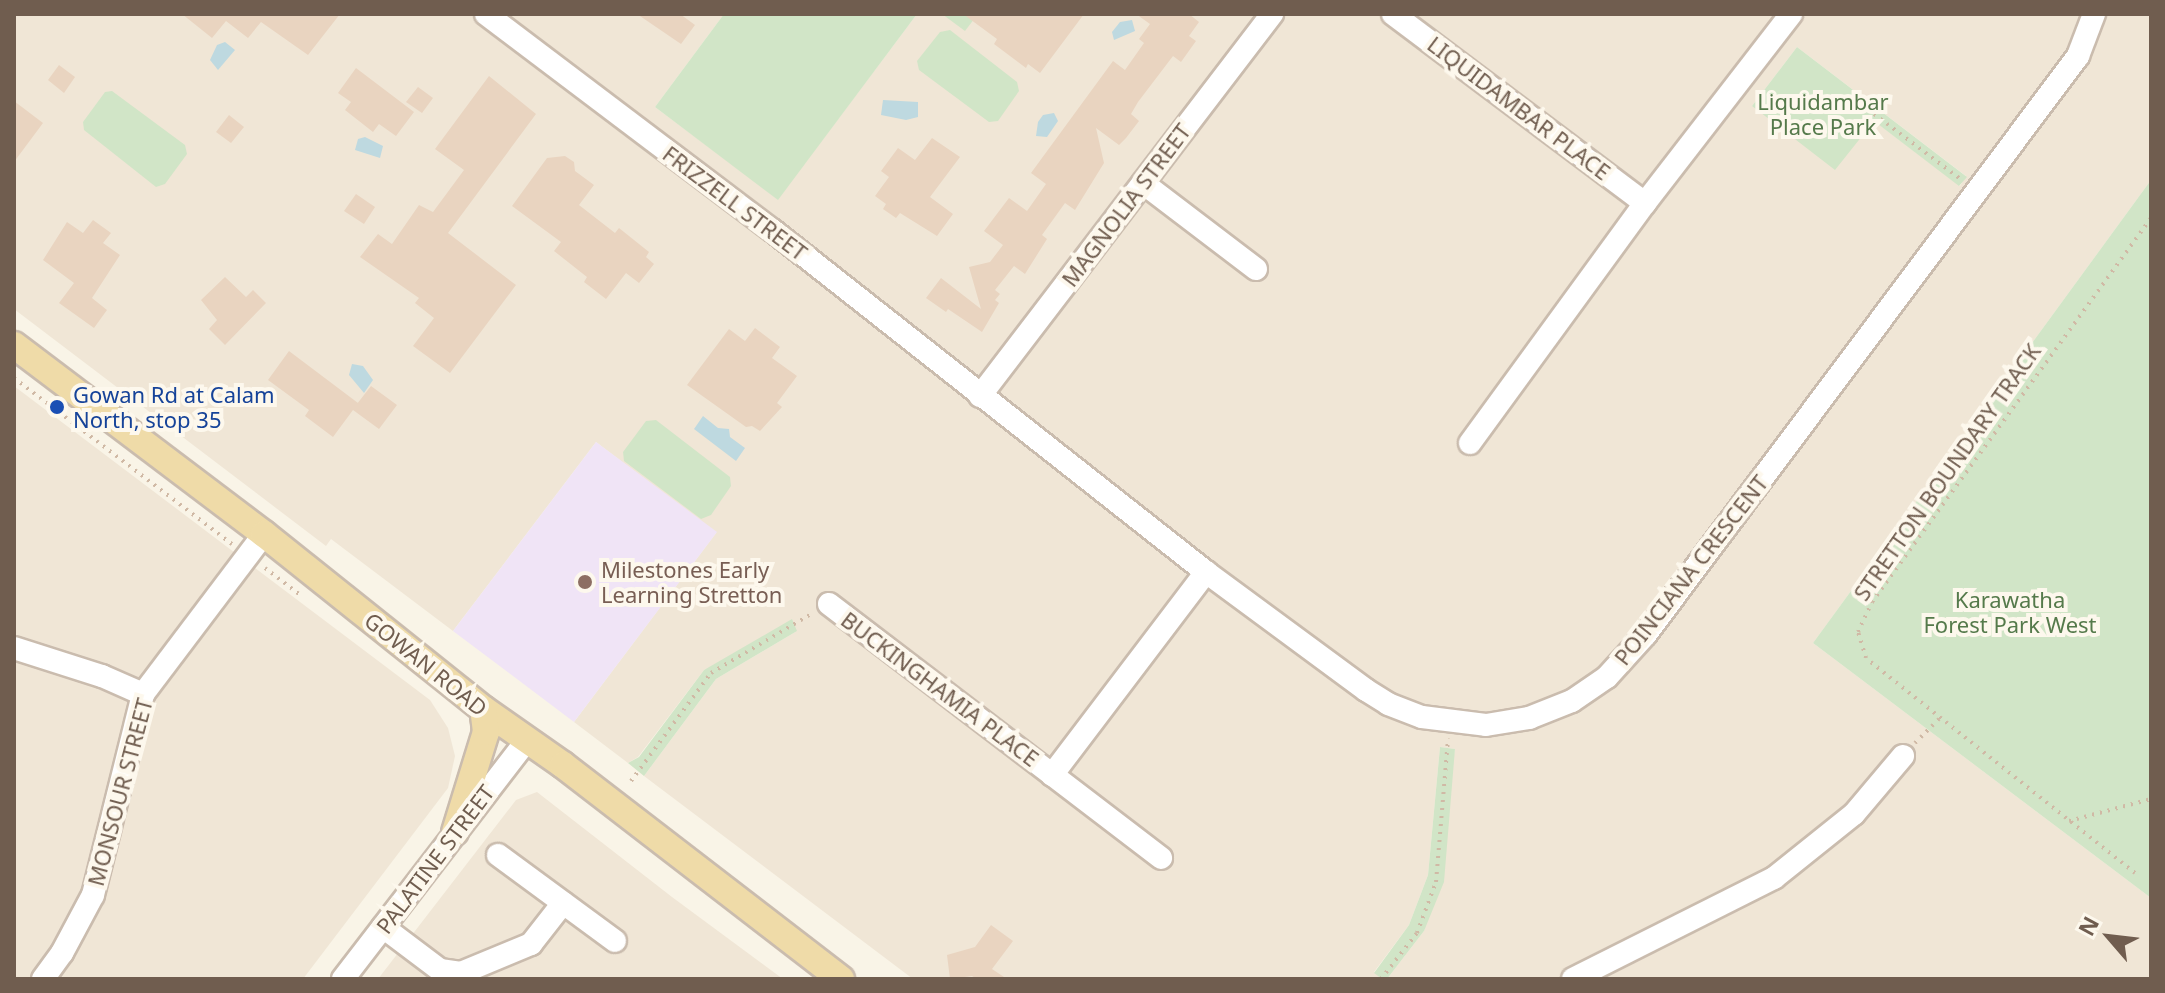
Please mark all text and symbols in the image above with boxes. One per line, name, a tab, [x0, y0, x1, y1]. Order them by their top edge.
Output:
street label: LIQUIDAMBAR PLACE	[1423, 31, 1615, 185]
park label: Liquidambar Place Park	[1757, 88, 1889, 140]
street label: MAGNOLIA STREET	[1056, 118, 1196, 292]
street label: FRIZZELL STREET	[658, 140, 812, 266]
street label: STRETTON BOUNDARY TRACK	[1848, 339, 2046, 605]
place label: Gowan Rd at Calam North, stop 35	[73, 381, 275, 432]
marker: Gowan Rd at Calam North, stop 35	[48, 398, 66, 416]
street label: POINCIANA CRESCENT	[1609, 470, 1773, 670]
place label: Milestones Early Learning Stretton	[601, 556, 782, 608]
marker: Milestones Early Learning Stretton	[576, 573, 594, 591]
park label: Karawatha Forest Park West	[1923, 586, 2097, 638]
street label: BUCKINGHAMIA PLACE	[836, 606, 1044, 772]
street label: GOWAN ROAD	[360, 607, 492, 721]
street label: MONSOUR STREET	[82, 695, 158, 889]
street label: PALATINE STREET	[370, 779, 500, 939]
north arrow	[2069, 897, 2149, 977]
text: N	[2070, 911, 2105, 941]

